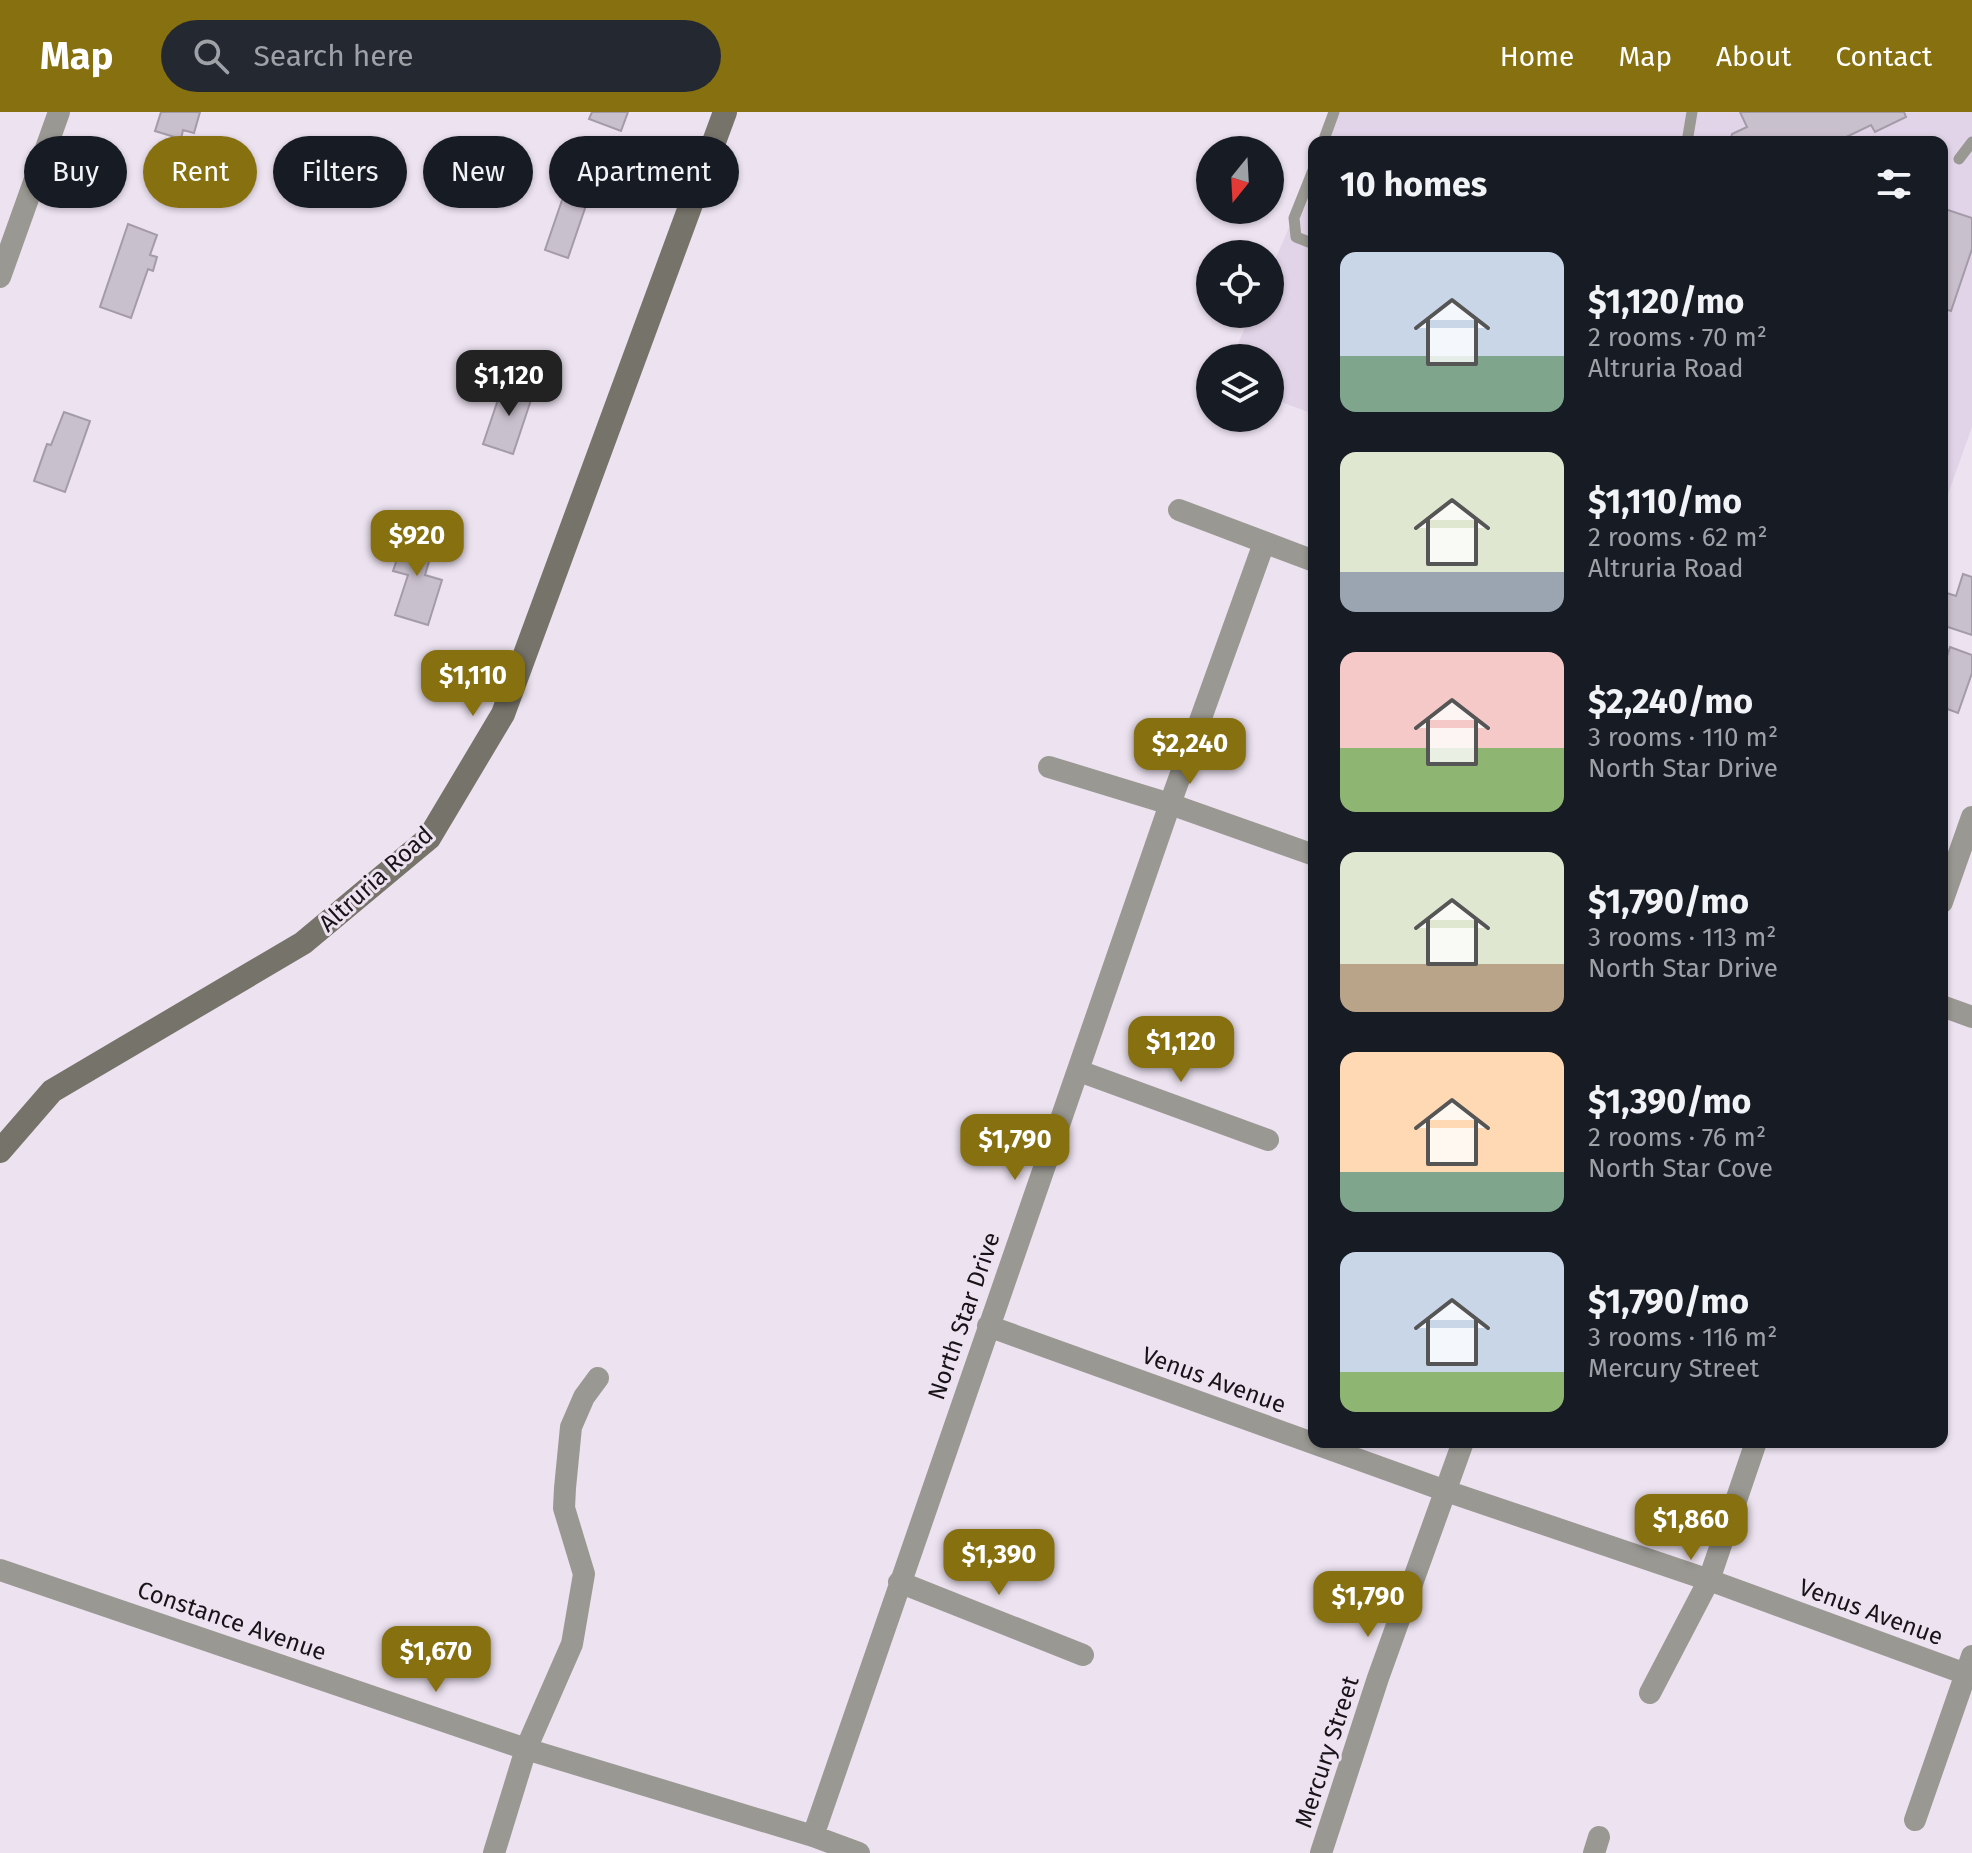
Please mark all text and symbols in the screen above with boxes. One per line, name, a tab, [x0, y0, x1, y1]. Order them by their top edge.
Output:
search box	[161, 20, 721, 92]
text: Map	[40, 33, 113, 79]
icon: search	[189, 34, 233, 78]
text: Search here	[253, 38, 414, 74]
text: Home	[1500, 40, 1574, 73]
text: Map	[1618, 40, 1672, 73]
text: About	[1716, 40, 1791, 73]
text: Contact	[1835, 40, 1932, 73]
chip: Buy	[24, 136, 127, 208]
chip: Rent	[143, 136, 257, 208]
chip: Filters	[273, 136, 407, 208]
chip: New	[423, 136, 533, 208]
chip: Apartment	[549, 136, 739, 208]
north arrow	[1196, 136, 1284, 224]
map controls	[1196, 136, 1284, 432]
icon: filters	[1872, 162, 1916, 206]
text: 10 homes	[1340, 164, 1487, 205]
button: locate	[1196, 240, 1284, 328]
text: $1,120/mo	[1588, 281, 1744, 322]
icon: home	[1404, 284, 1500, 380]
text: 2 rooms · 70 m²	[1588, 322, 1767, 353]
button: layers	[1196, 344, 1284, 432]
pin: $1,120	[444, 350, 574, 418]
text: Altruria Road	[1588, 353, 1743, 384]
text: $1,120	[474, 360, 544, 391]
text: $1,110/mo	[1588, 481, 1742, 522]
icon: home	[1404, 484, 1500, 580]
pin: $920	[370, 510, 464, 578]
text: $920	[389, 520, 445, 551]
text: 2 rooms · 62 m²	[1588, 522, 1768, 553]
text: Altruria Road	[1588, 553, 1743, 584]
pin: $1,110	[408, 650, 538, 718]
text: $1,110	[439, 660, 507, 691]
text: $2,240/mo	[1588, 681, 1753, 722]
icon: home	[1404, 684, 1500, 780]
pin: $2,240	[1125, 718, 1255, 786]
text: 3 rooms · 110 m²	[1588, 722, 1778, 753]
text: $2,240	[1152, 728, 1228, 759]
text: North Star Drive	[1588, 753, 1778, 784]
street label: Altruria Road	[313, 821, 439, 937]
text: $1,790/mo	[1588, 881, 1749, 922]
icon: home	[1404, 884, 1500, 980]
text: 3 rooms · 113 m²	[1588, 922, 1777, 953]
text: North Star Drive	[1588, 953, 1778, 984]
pin: $1,120	[1116, 1016, 1246, 1084]
text: $1,120	[1146, 1026, 1216, 1057]
text: $1,390/mo	[1588, 1081, 1751, 1122]
icon: home	[1404, 1084, 1500, 1180]
pin: $1,790	[950, 1114, 1080, 1182]
text: 2 rooms · 76 m²	[1588, 1122, 1766, 1153]
text: $1,790	[978, 1124, 1052, 1155]
text: North Star Cove	[1588, 1153, 1773, 1184]
street label: North Star Drive	[922, 1229, 1006, 1403]
text: $1,790/mo	[1588, 1281, 1749, 1322]
icon: home	[1404, 1284, 1500, 1380]
text: 3 rooms · 116 m²	[1588, 1322, 1777, 1353]
street label: Venus Avenue	[1138, 1341, 1290, 1419]
text: Mercury Street	[1588, 1353, 1759, 1384]
pin: $1,860	[1626, 1494, 1756, 1562]
text: $1,860	[1653, 1504, 1729, 1535]
pin: $1,390	[934, 1529, 1064, 1597]
text: $1,390	[961, 1539, 1037, 1570]
pin: $1,790	[1303, 1571, 1433, 1639]
street label: Venus Avenue	[1795, 1573, 1947, 1651]
street label: Constance Avenue	[134, 1576, 330, 1666]
text: $1,790	[1331, 1581, 1405, 1612]
pin: $1,670	[371, 1626, 501, 1694]
text: $1,670	[400, 1636, 472, 1667]
street label: Mercury Street	[1289, 1672, 1365, 1831]

